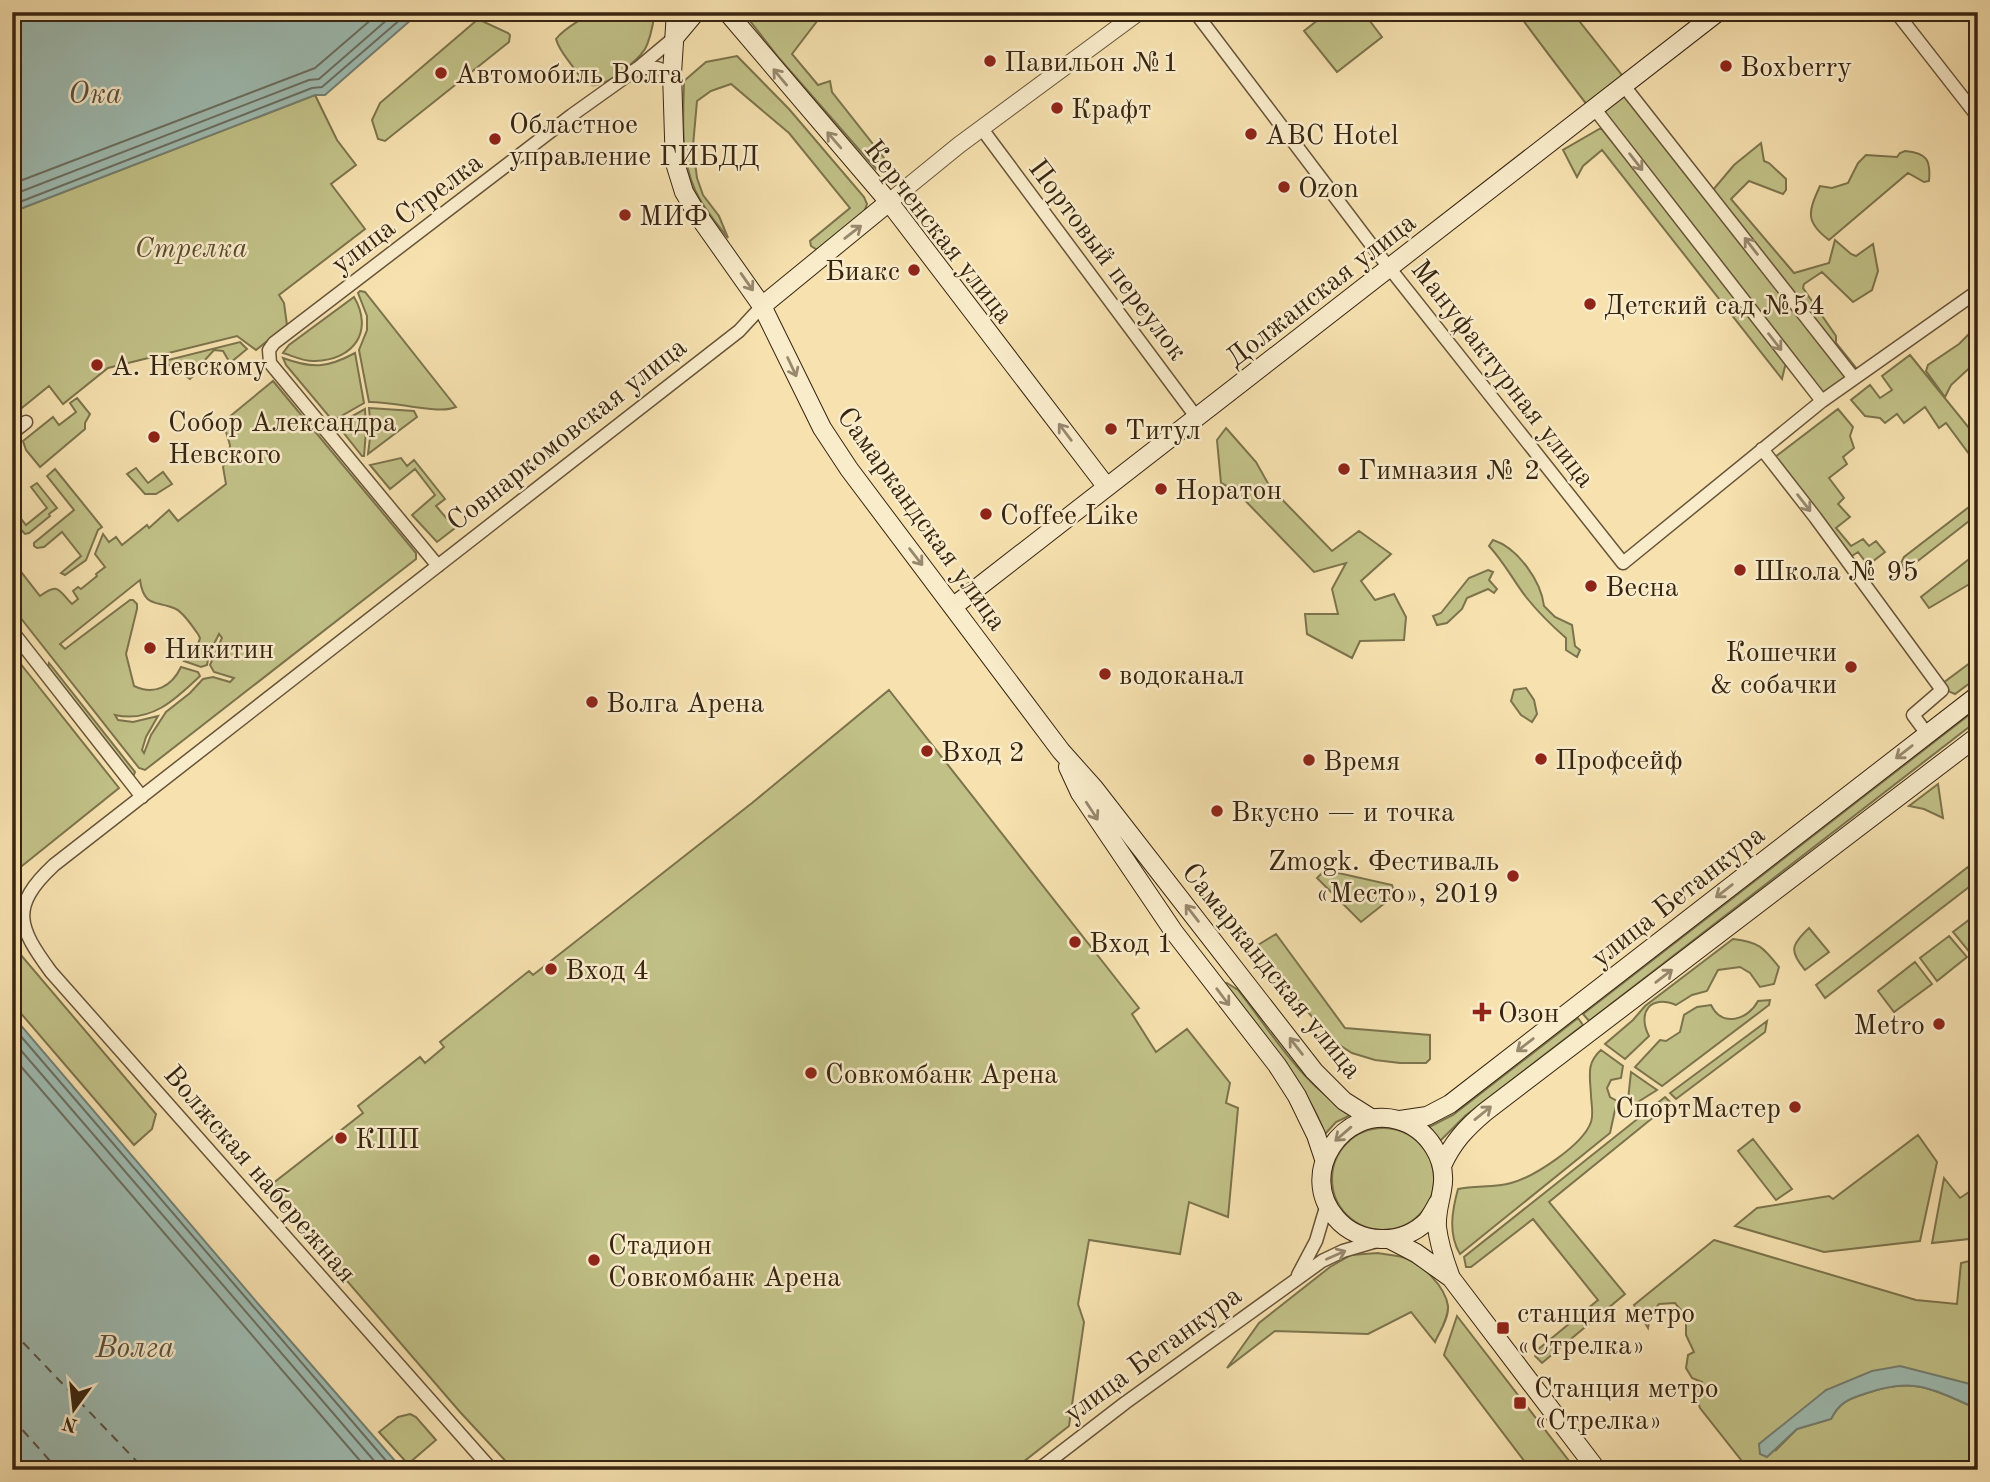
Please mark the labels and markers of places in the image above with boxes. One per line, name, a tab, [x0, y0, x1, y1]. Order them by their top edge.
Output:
place label: Павильон №1	[1004, 50, 1179, 78]
marker: Павильон №1	[982, 53, 998, 69]
place label: Boxberry	[1740, 55, 1852, 83]
marker: Boxberry	[1718, 58, 1734, 74]
place label: Автомобиль Волга	[455, 62, 684, 90]
marker: Автомобиль Волга	[433, 65, 449, 81]
place label: Крафт	[1071, 97, 1152, 125]
marker: Крафт	[1049, 100, 1065, 116]
place label: Областное управление ГИБДД	[509, 112, 759, 172]
place label: ABC Hotel	[1265, 123, 1399, 151]
marker: ABC Hotel	[1243, 126, 1259, 142]
marker: Областное управление ГИБДД	[487, 131, 503, 147]
place label: Ozon	[1298, 176, 1359, 204]
marker: Ozon	[1276, 179, 1292, 195]
place label: МИФ	[639, 204, 708, 232]
marker: МИФ	[617, 207, 633, 223]
place label: Биакс	[825, 259, 900, 287]
marker: Биакс	[906, 262, 922, 278]
place label: Детский сад №54	[1604, 293, 1825, 321]
marker: Детский сад №54	[1582, 296, 1598, 312]
place label: А. Невскому	[111, 354, 268, 382]
marker: А. Невскому	[89, 357, 105, 373]
place label: Собор Александра Невского	[168, 410, 397, 470]
place label: Титул	[1125, 418, 1201, 446]
marker: Титул	[1103, 421, 1119, 437]
marker: Собор Александра Невского	[146, 429, 162, 445]
place label: Гимназия № 2	[1358, 458, 1540, 486]
marker: Гимназия № 2	[1336, 461, 1352, 477]
place label: Норатон	[1175, 478, 1282, 506]
marker: Норатон	[1153, 481, 1169, 497]
place label: Coffee Like	[1000, 503, 1139, 531]
marker: Coffee Like	[978, 506, 994, 522]
place label: Школа № 95	[1754, 559, 1919, 587]
marker: Школа № 95	[1732, 562, 1748, 578]
place label: Весна	[1605, 575, 1679, 603]
marker: Весна	[1583, 578, 1599, 594]
place label: Никитин	[164, 637, 274, 665]
marker: Никитин	[142, 640, 158, 656]
place label: Кошечки & собачки	[1710, 640, 1837, 700]
marker: Кошечки & собачки	[1843, 659, 1859, 675]
place label: водоканал	[1119, 663, 1244, 691]
marker: водоканал	[1097, 666, 1113, 682]
place label: Волга Арена	[606, 691, 764, 719]
marker: Волга Арена	[584, 694, 600, 710]
place label: Вход 2	[941, 740, 1025, 768]
marker: Вход 2	[919, 743, 935, 759]
place label: Профсейф	[1555, 748, 1683, 776]
place label: Время	[1323, 749, 1400, 777]
marker: Профсейф	[1533, 751, 1549, 767]
marker: Время	[1301, 752, 1317, 768]
place label: Вкусно — и точка	[1231, 800, 1455, 828]
marker: Вкусно — и точка	[1209, 803, 1225, 819]
place label: Zmogk. Фестиваль «Место», 2019	[1268, 849, 1499, 909]
marker: Zmogk. Фестиваль «Место», 2019	[1505, 868, 1521, 884]
place label: Вход 1	[1089, 931, 1173, 959]
marker: Вход 1	[1067, 934, 1083, 950]
place label: Вход 4	[565, 958, 649, 986]
marker: Вход 4	[543, 961, 559, 977]
place label: Озон	[1498, 1001, 1559, 1029]
marker: Озон	[1472, 1002, 1492, 1022]
place label: Metro	[1853, 1013, 1925, 1041]
marker: Metro	[1931, 1016, 1947, 1032]
place label: Совкомбанк Арена	[825, 1062, 1058, 1090]
marker: Совкомбанк Арена	[803, 1065, 819, 1081]
place label: СпортМастер	[1615, 1096, 1781, 1124]
marker: СпортМастер	[1787, 1099, 1803, 1115]
place label: КПП	[355, 1127, 420, 1155]
marker: КПП	[333, 1130, 349, 1146]
place label: Стадион Совкомбанк Арена	[608, 1233, 841, 1293]
marker: Стадион Совкомбанк Арена	[586, 1252, 602, 1268]
place label: станция метро «Стрелка»	[1517, 1301, 1695, 1361]
marker: станция метро «Стрелка»	[1495, 1320, 1511, 1336]
place label: Станция метро «Стрелка»	[1534, 1376, 1719, 1436]
marker: Станция метро «Стрелка»	[1512, 1395, 1528, 1411]

